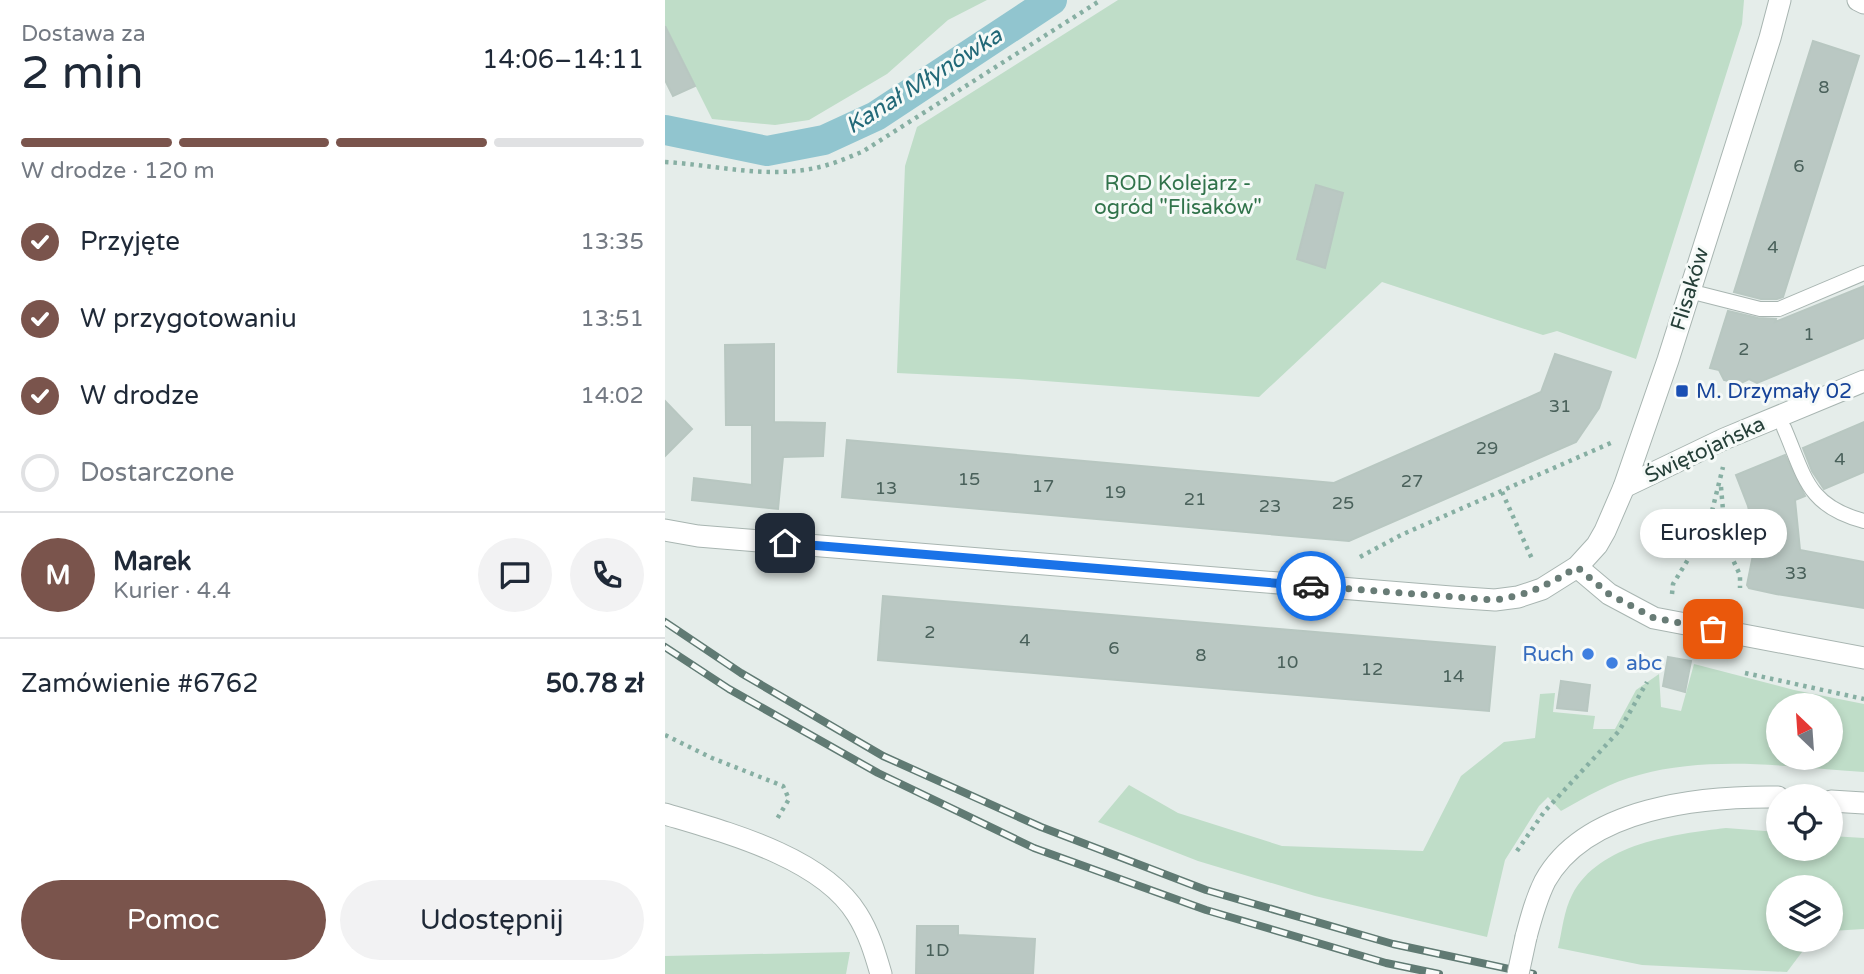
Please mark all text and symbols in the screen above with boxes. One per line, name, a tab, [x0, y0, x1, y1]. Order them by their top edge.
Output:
text: Dostawa za	[21, 20, 146, 48]
water label: Kanał Młynówka	[841, 21, 1008, 140]
text: 14:06–14:11	[482, 44, 644, 75]
text: 2 min	[21, 46, 144, 101]
house number: 8	[1818, 76, 1830, 98]
house number: 6	[1793, 155, 1805, 177]
text: W drodze · 120 m	[21, 157, 215, 185]
park label: ROD Kolejarz - ogród "Flisaków"	[1094, 171, 1262, 220]
icon: check	[21, 223, 59, 261]
text: Przyjęte	[80, 226, 180, 257]
text: 13:35	[580, 228, 644, 256]
house number: 4	[1767, 236, 1779, 258]
street label: Flisaków	[1666, 244, 1715, 334]
icon: check	[21, 300, 59, 338]
text: W przygotowaniu	[80, 303, 297, 334]
text: 13:51	[580, 305, 644, 333]
house number: 1	[1803, 323, 1815, 345]
house number: 2	[1738, 338, 1750, 360]
icon: check	[21, 377, 59, 415]
place label: M. Drzymały 02	[1696, 379, 1852, 404]
text: W drodze	[80, 380, 199, 411]
text: 14:02	[580, 382, 644, 410]
marker: M. Drzymały 02	[1674, 383, 1690, 399]
house number: 31	[1549, 395, 1571, 417]
street label: Świętojańska	[1641, 411, 1769, 489]
house number: 29	[1476, 437, 1498, 459]
house number: 4	[1834, 448, 1846, 470]
text: Dostarczone	[80, 457, 235, 488]
house number: 15	[958, 468, 980, 490]
house number: 27	[1401, 470, 1423, 492]
house number: 17	[1032, 475, 1054, 497]
house number: 13	[875, 477, 897, 499]
house number: 19	[1104, 481, 1126, 503]
house number: 21	[1184, 488, 1206, 510]
house number: 25	[1332, 492, 1354, 514]
house number: 23	[1259, 495, 1281, 517]
callout: Eurosklep	[1639, 510, 1787, 559]
pin	[755, 513, 815, 573]
text: Eurosklep	[1660, 519, 1767, 547]
icon: home	[766, 524, 804, 562]
button: chat	[478, 538, 552, 612]
button: phone	[570, 538, 644, 612]
text: Marek	[113, 546, 191, 577]
courier	[1276, 551, 1346, 621]
text: M	[45, 560, 71, 591]
house number: 33	[1785, 562, 1807, 584]
icon: car	[1292, 567, 1330, 605]
text: Kurier · 4.4	[113, 577, 231, 605]
pin	[1683, 599, 1743, 659]
icon: bag	[1694, 610, 1732, 648]
house number: 2	[924, 621, 936, 643]
house number: 4	[1019, 629, 1031, 651]
house number: 6	[1108, 637, 1120, 659]
place label: Ruch	[1522, 642, 1574, 667]
house number: 8	[1195, 644, 1207, 666]
marker: Ruch	[1580, 646, 1596, 662]
house number: 10	[1276, 651, 1298, 673]
place label: abc	[1626, 651, 1662, 676]
marker: abc	[1604, 655, 1620, 671]
house number: 12	[1361, 658, 1383, 680]
house number: 14	[1442, 665, 1464, 687]
text: Zamówienie #6762	[21, 668, 258, 699]
text: 50.78 zł	[546, 668, 644, 699]
north arrow	[1766, 693, 1843, 770]
map controls	[1766, 693, 1843, 952]
button: locate	[1766, 784, 1843, 861]
button: layers	[1766, 875, 1843, 952]
button: Pomoc	[21, 880, 326, 960]
button: Udostępnij	[340, 880, 644, 960]
house number: 1D	[925, 939, 949, 961]

